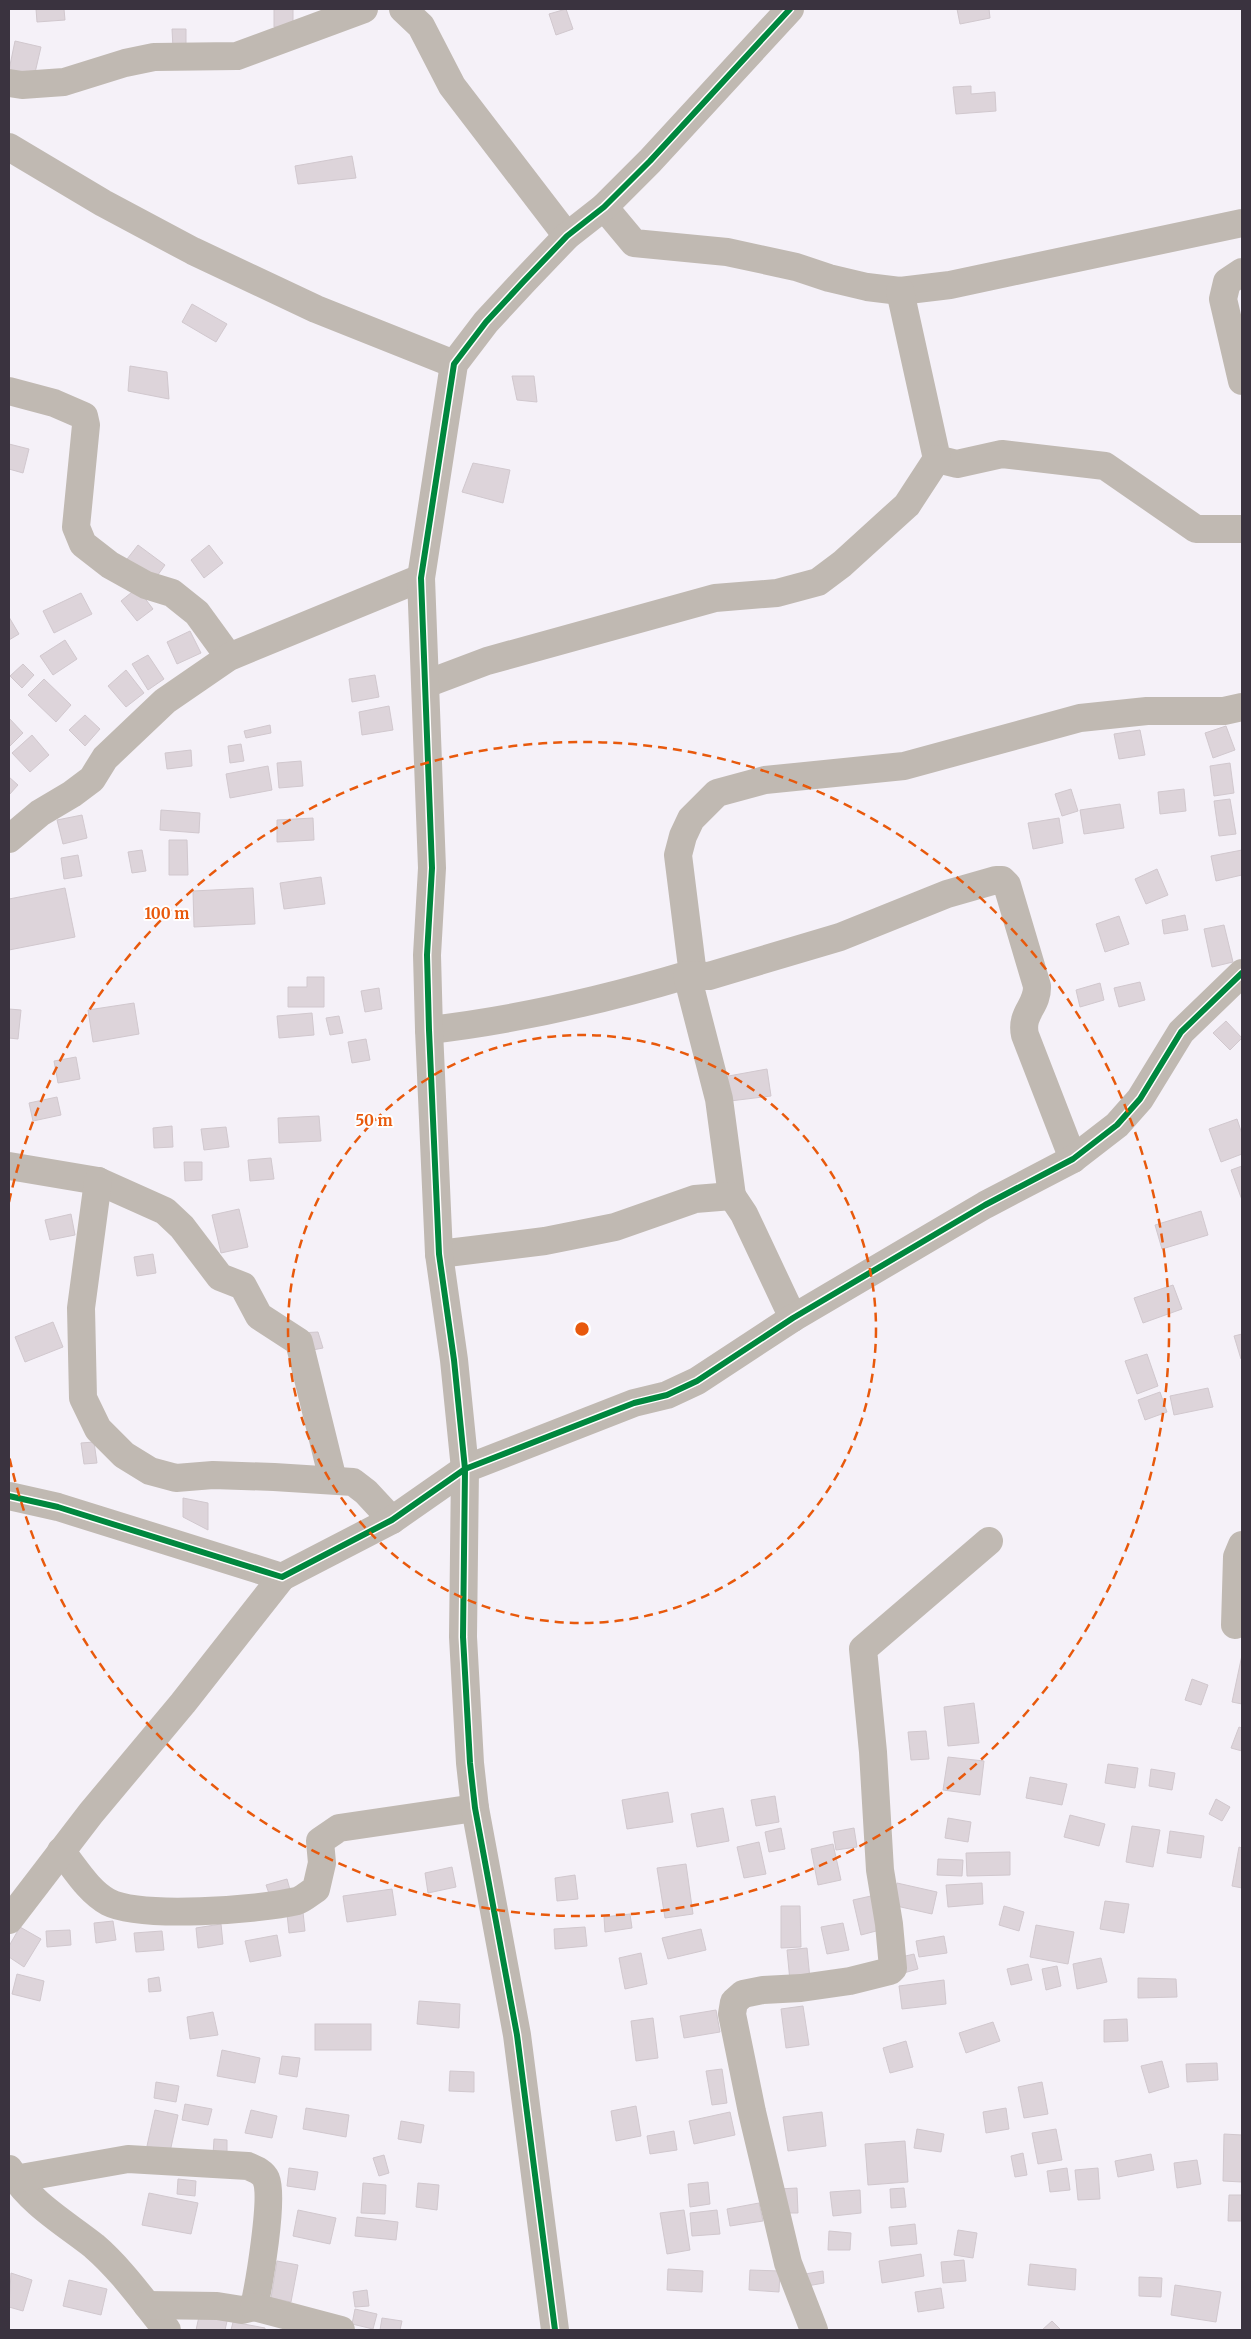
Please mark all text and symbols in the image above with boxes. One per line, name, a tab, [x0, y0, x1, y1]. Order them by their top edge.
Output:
text: 100 m	[145, 904, 189, 923]
text: 50 m	[355, 1111, 393, 1130]
centre of rings	[573, 1320, 591, 1338]

